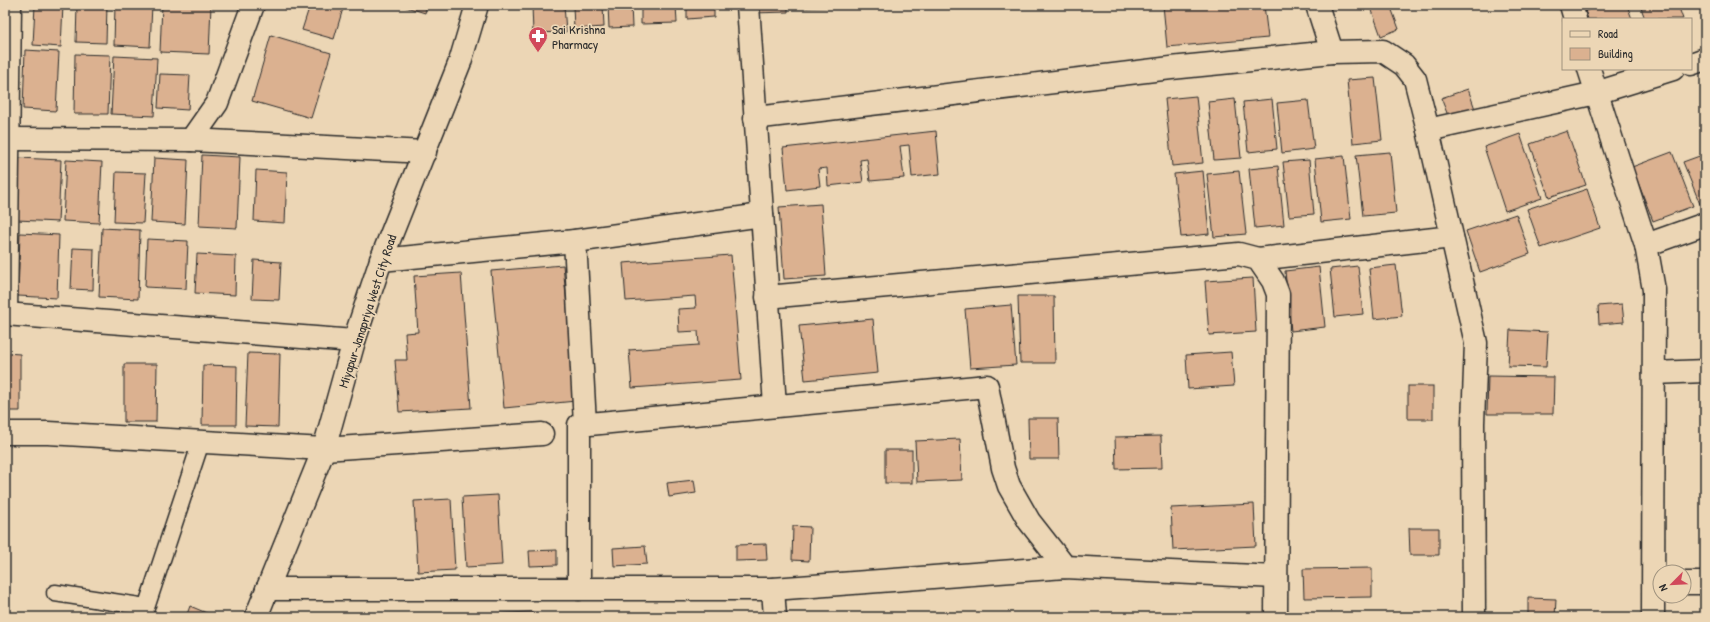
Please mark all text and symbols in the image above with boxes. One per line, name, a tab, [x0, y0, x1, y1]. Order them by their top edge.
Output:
legend	[1562, 18, 1692, 70]
place label: Sai Krishna Pharmacy	[552, 20, 605, 53]
pharmacy icon: Sai Krishna Pharmacy	[527, 25, 549, 53]
text: Road	[1598, 25, 1618, 42]
text: Building	[1598, 45, 1633, 62]
street label: Miyapur-Janapriya West City Road	[334, 232, 400, 390]
north arrow	[1652, 564, 1692, 604]
text: N	[1655, 582, 1670, 594]

